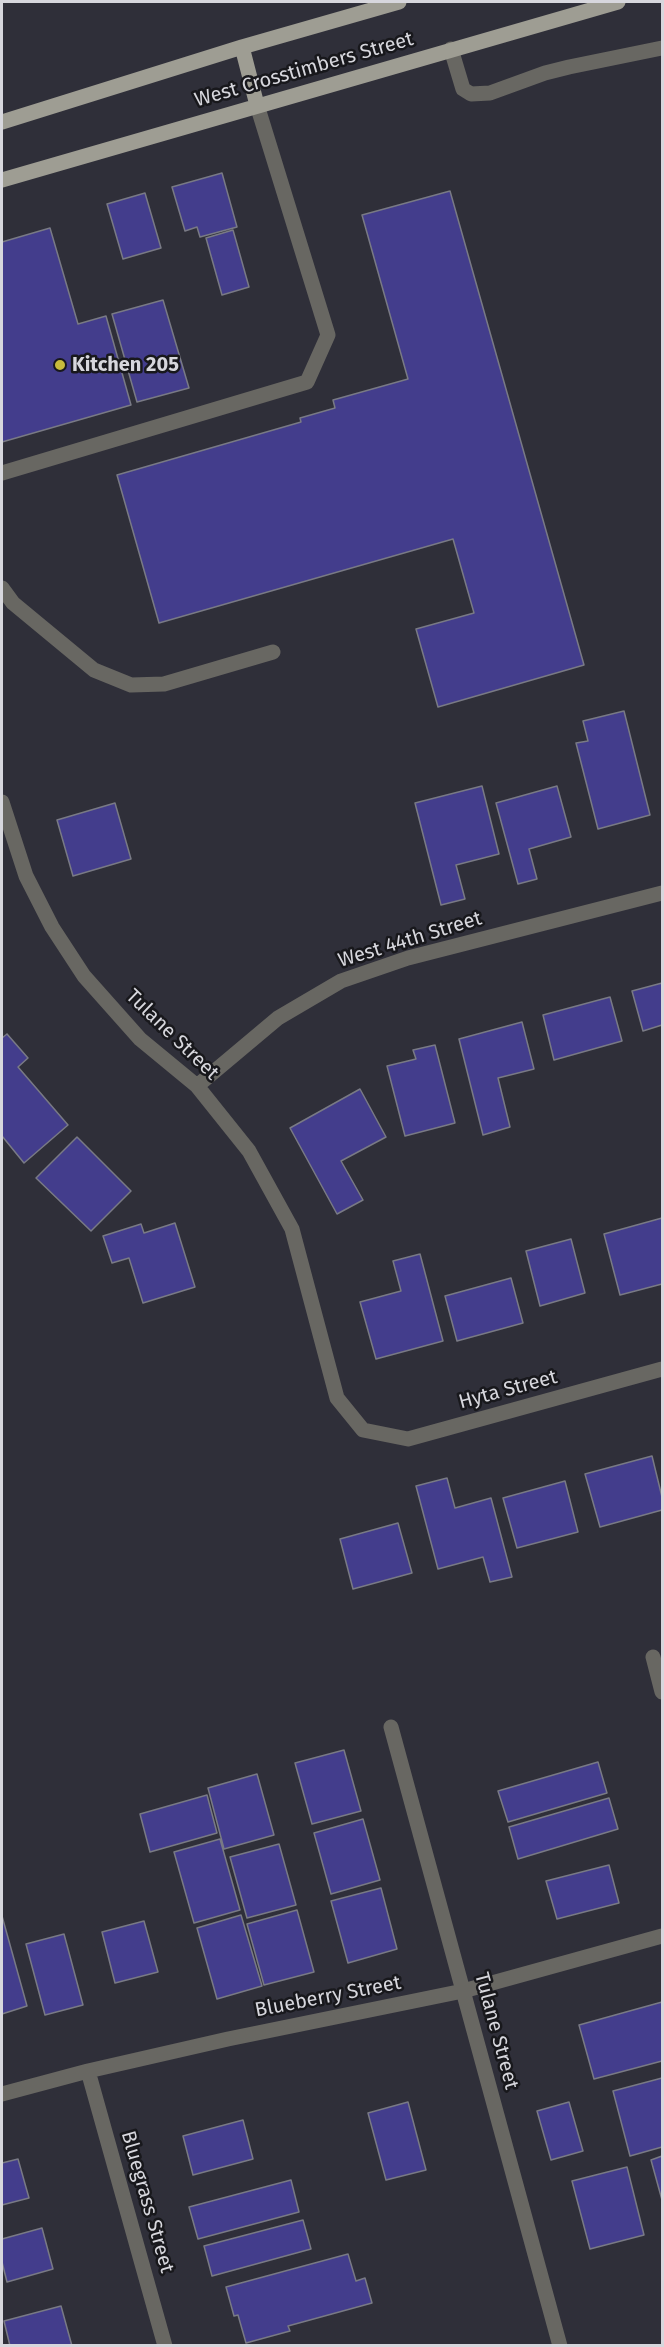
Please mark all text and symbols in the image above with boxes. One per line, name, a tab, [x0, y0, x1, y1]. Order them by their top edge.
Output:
street label: West Crosstimbers Street	[192, 27, 416, 113]
place label: Kitchen 205	[72, 353, 179, 377]
marker: Kitchen 205	[53, 358, 67, 372]
street label: West 44th Street	[335, 907, 485, 973]
street label: Tulane Street	[121, 985, 223, 1085]
street label: Hyta Street	[456, 1365, 560, 1415]
street label: Tulane Street	[469, 1970, 523, 2092]
street label: Blueberry Street	[253, 1971, 403, 2023]
street label: Bluegrass Street	[115, 2128, 179, 2276]

